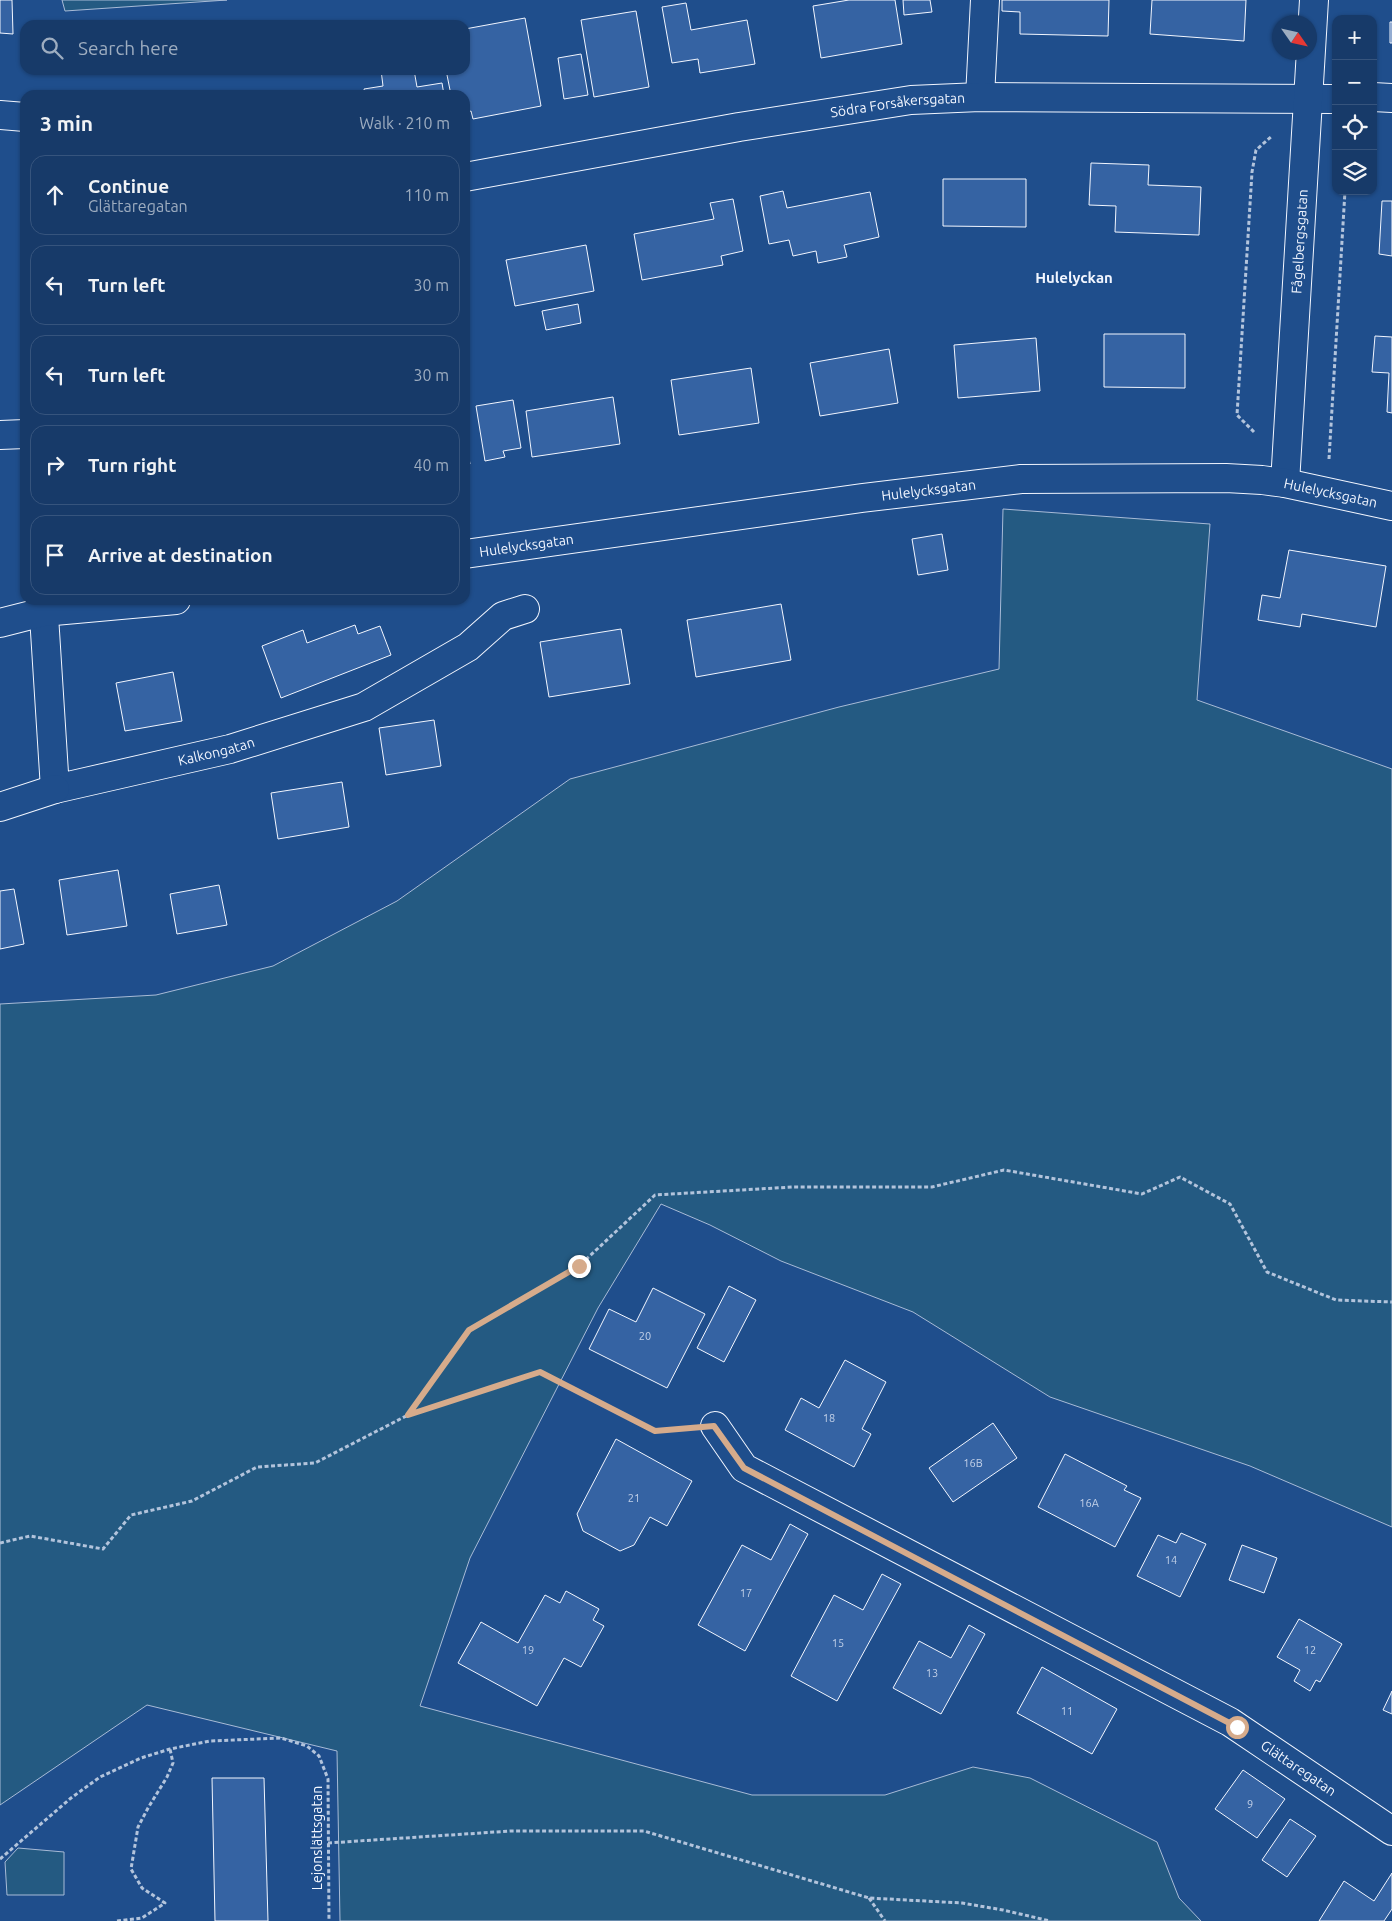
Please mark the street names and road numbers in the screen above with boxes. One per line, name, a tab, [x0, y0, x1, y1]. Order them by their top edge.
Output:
street label: Södra Forsåkersgatan	[829, 90, 965, 121]
street label: Fågelbergsgatan	[1288, 189, 1311, 294]
street label: Hulelycksgatan	[1282, 475, 1379, 511]
street label: Hulelycksgatan	[880, 476, 977, 504]
street label: Hulelycksgatan	[478, 531, 575, 560]
street label: Kalkongatan	[176, 734, 257, 769]
street label: Glättaregatan	[1258, 1737, 1339, 1799]
street label: Lejonslättsgatan	[309, 1786, 325, 1890]

